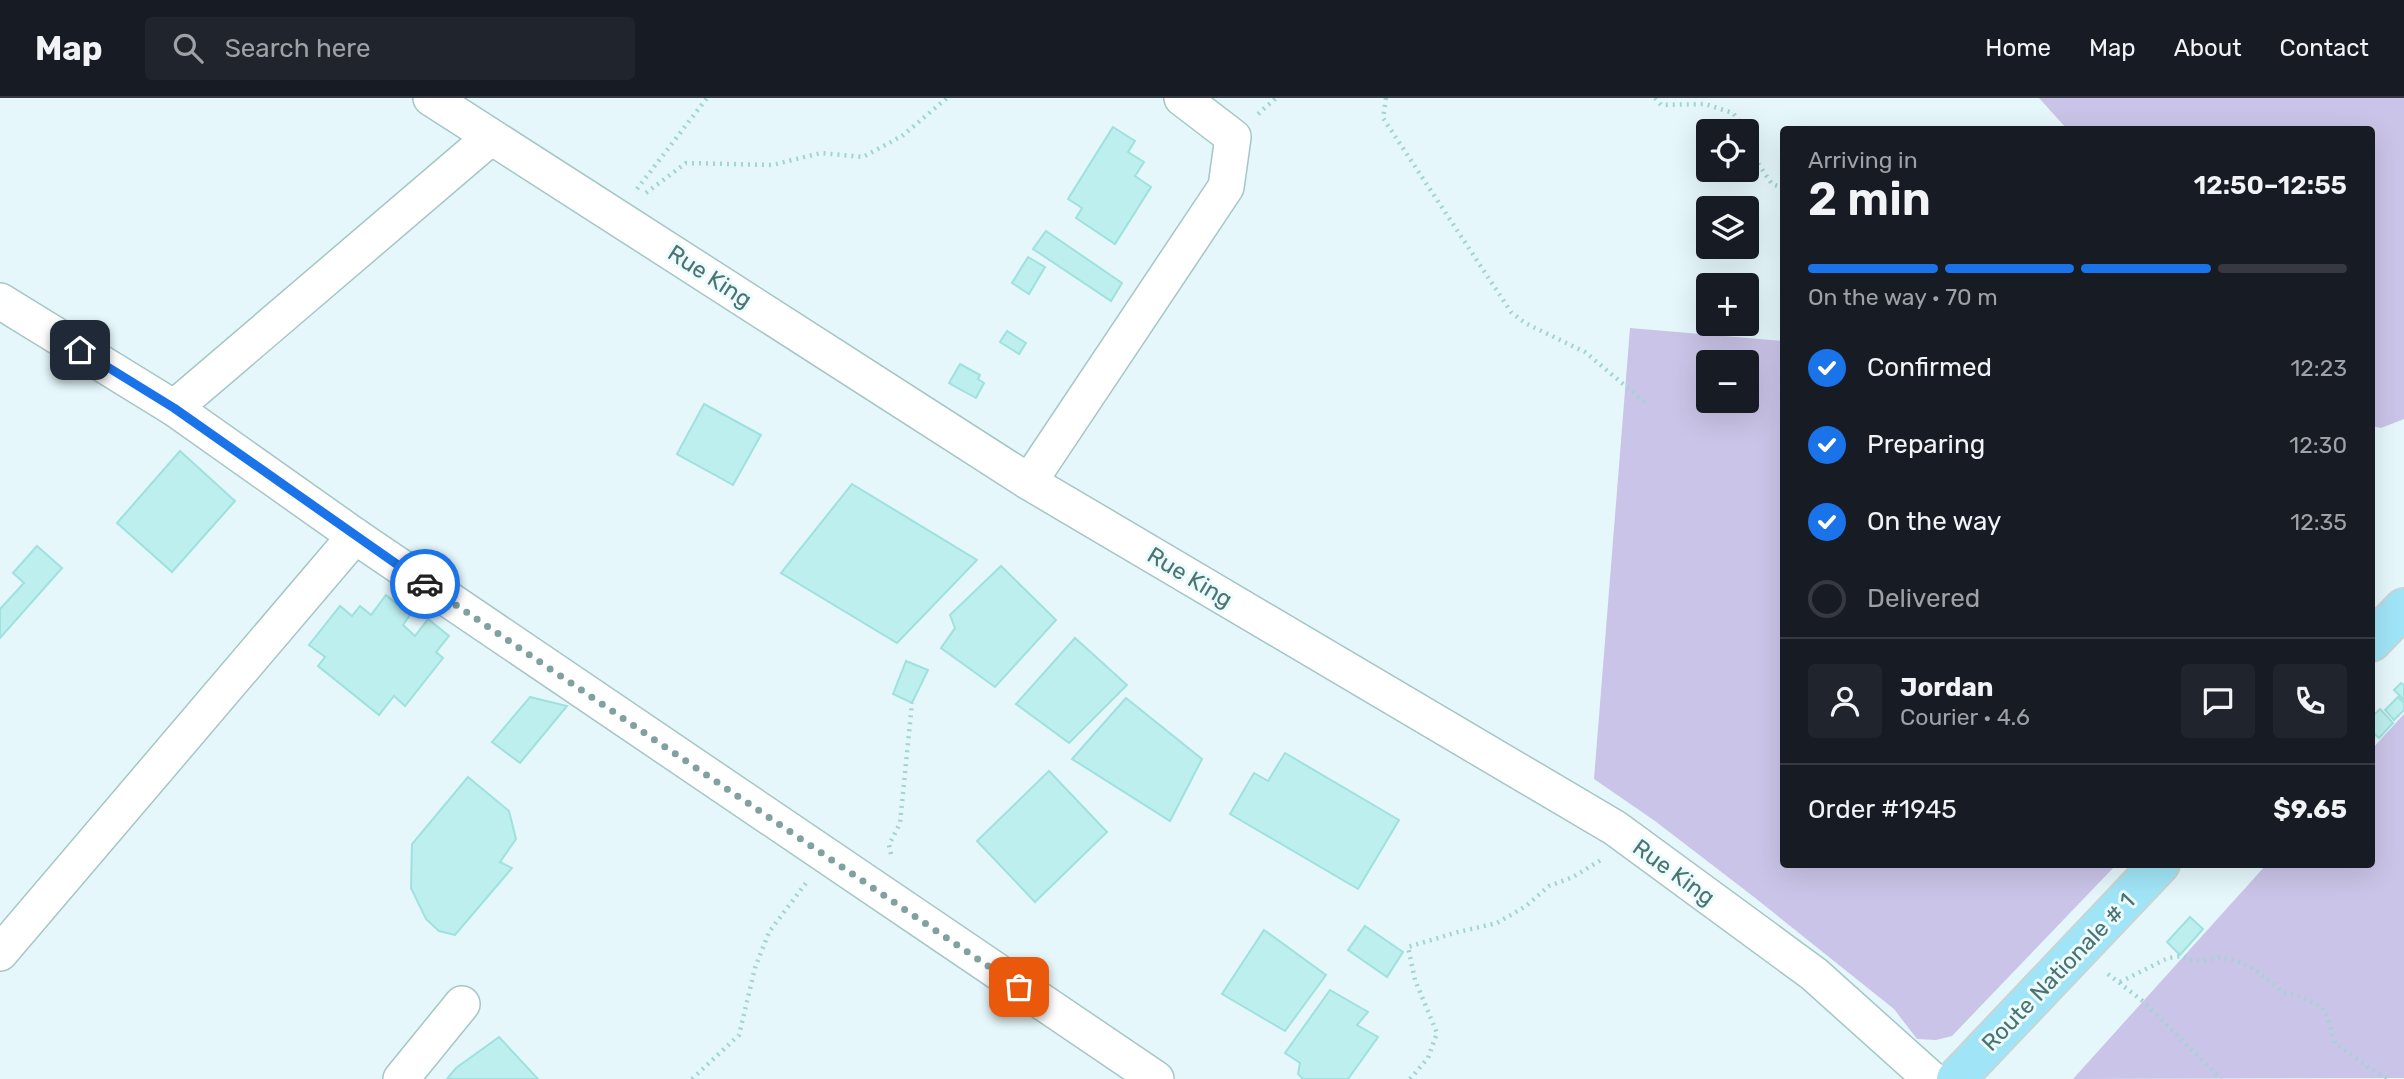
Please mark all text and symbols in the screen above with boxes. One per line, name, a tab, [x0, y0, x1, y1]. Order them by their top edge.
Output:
search box	[145, 17, 635, 80]
text: Map	[35, 29, 103, 68]
icon: search	[169, 29, 207, 67]
text: Search here	[225, 33, 370, 64]
text: Home	[1985, 34, 2051, 62]
text: Map	[2089, 34, 2136, 62]
text: About	[2174, 34, 2242, 62]
text: Contact	[2280, 34, 2369, 62]
map controls	[1696, 119, 1759, 413]
button: locate	[1696, 119, 1759, 182]
text: Arriving in	[1808, 146, 1918, 174]
text: 12:50–12:55	[2194, 170, 2347, 201]
text: 2 min	[1808, 172, 1931, 227]
button: layers	[1696, 196, 1759, 259]
street label: Rue King	[663, 239, 757, 313]
button: +	[1696, 273, 1759, 336]
text: On the way · 70 m	[1808, 283, 1998, 311]
pin	[50, 320, 110, 380]
icon: home	[61, 331, 99, 369]
icon: check	[1808, 349, 1846, 387]
button: −	[1696, 350, 1759, 413]
text: Confirmed	[1867, 352, 1992, 383]
text: 12:23	[2290, 354, 2347, 382]
icon: check	[1808, 426, 1846, 464]
text: Preparing	[1867, 429, 1985, 460]
text: 12:30	[2289, 431, 2347, 459]
icon: check	[1808, 503, 1846, 541]
text: On the way	[1867, 506, 2001, 537]
text: 12:35	[2290, 508, 2347, 536]
street label: Rue King	[1142, 541, 1238, 613]
courier	[390, 549, 460, 619]
icon: car	[406, 565, 444, 603]
text: Delivered	[1867, 583, 1980, 614]
button: person	[1808, 664, 1882, 738]
button: chat	[2181, 664, 2255, 738]
button: phone	[2273, 664, 2347, 738]
text: Jordan	[1900, 672, 1993, 703]
text: Courier · 4.6	[1900, 703, 2030, 731]
text: Order #1945	[1808, 794, 1957, 825]
text: $9.65	[2273, 794, 2347, 825]
street label: Rue King	[1628, 833, 1720, 911]
street label: Route Nationale # 1	[1976, 887, 2140, 1057]
pin	[989, 957, 1049, 1017]
icon: bag	[1000, 968, 1038, 1006]

